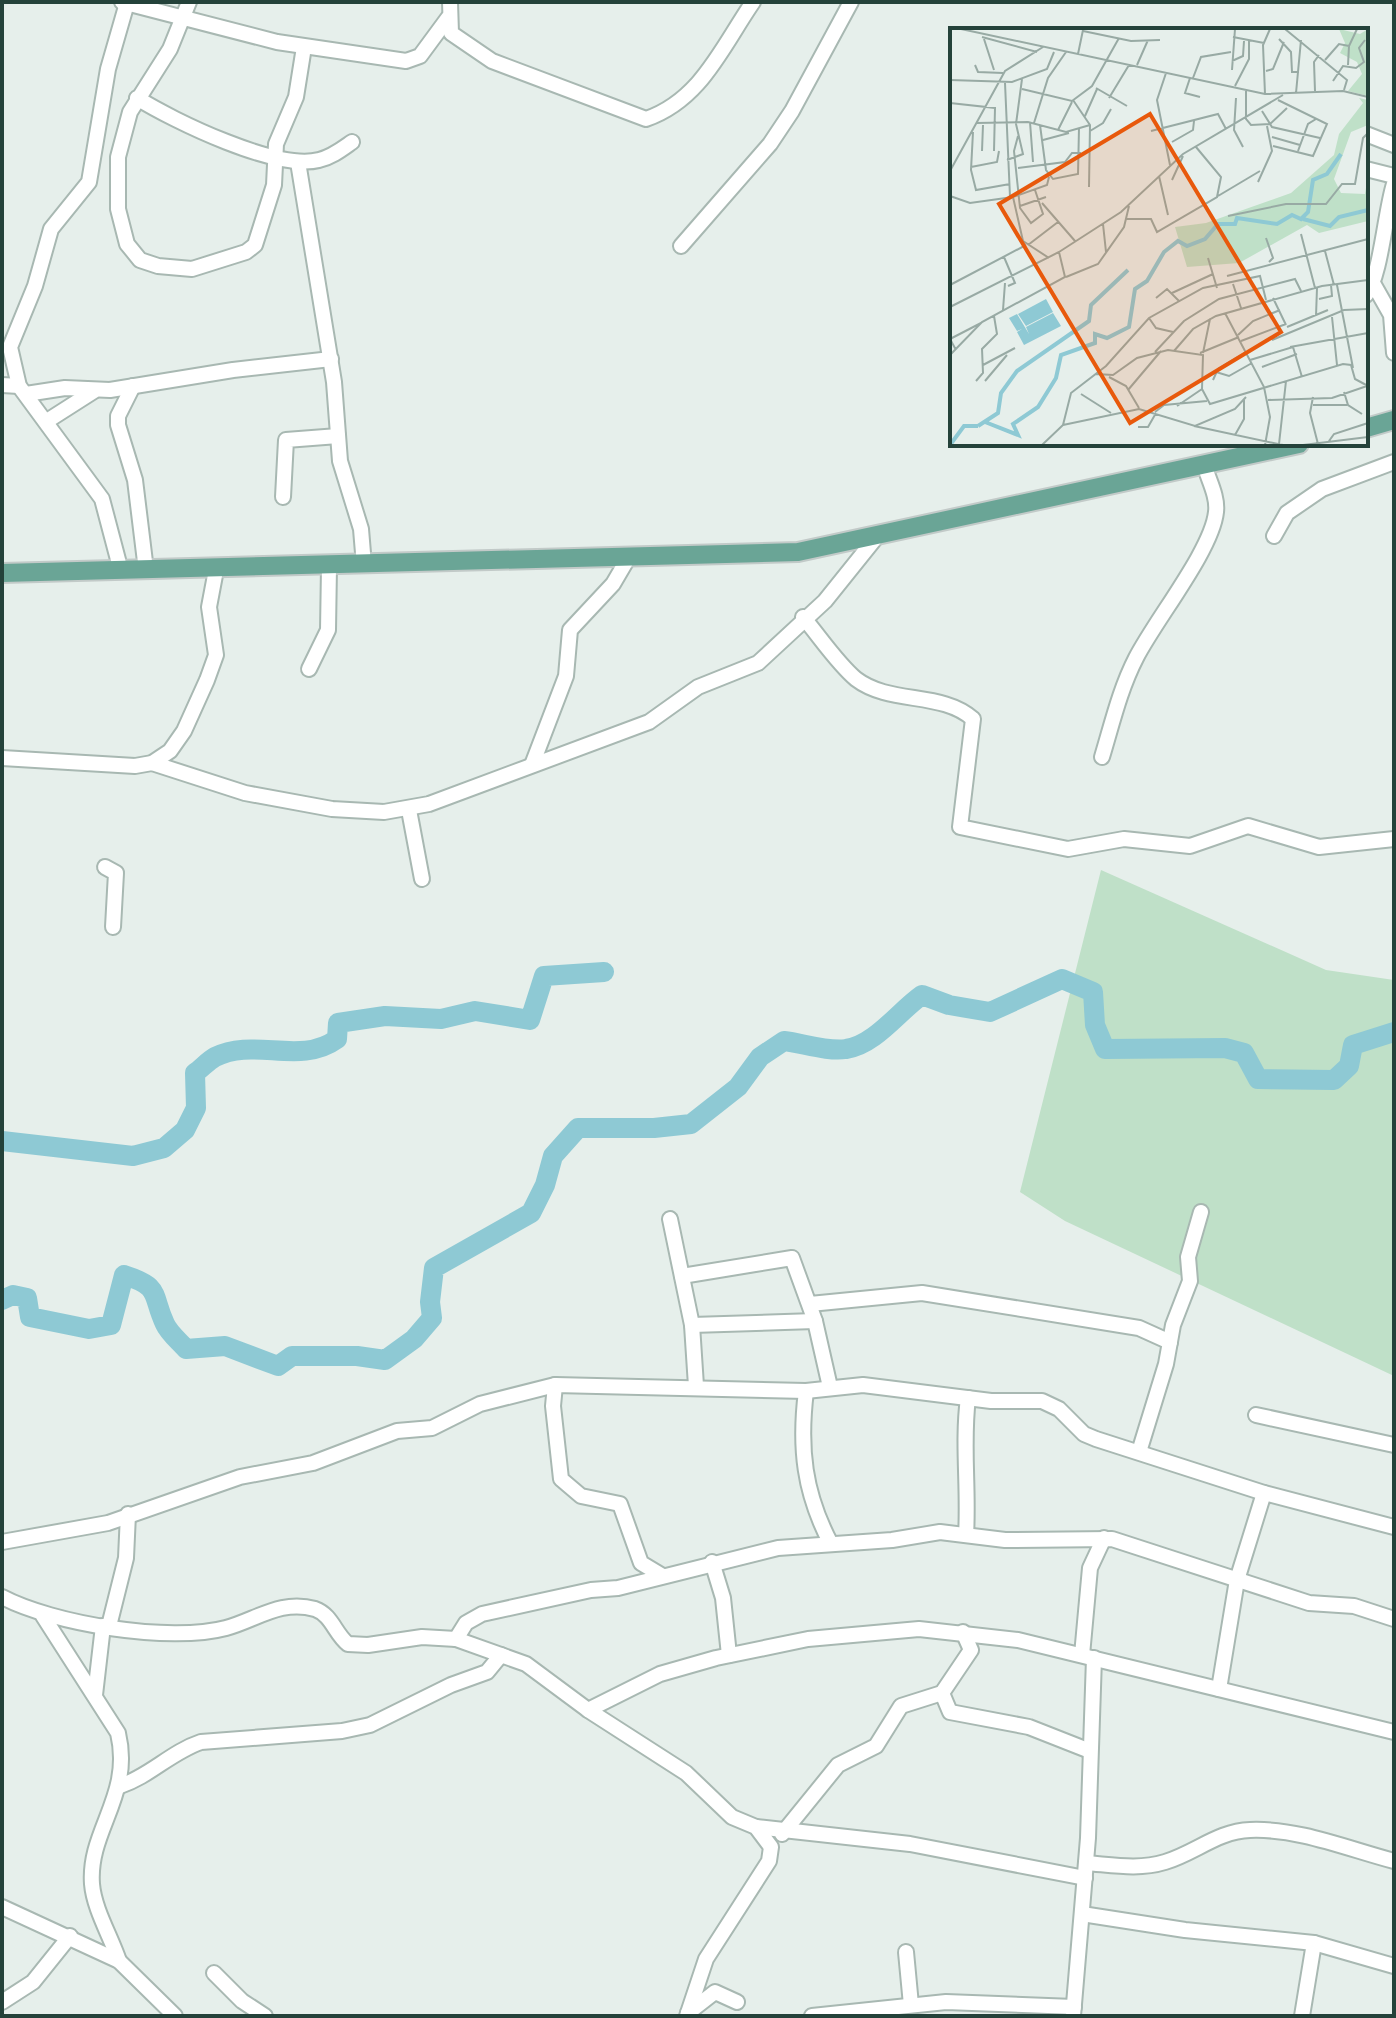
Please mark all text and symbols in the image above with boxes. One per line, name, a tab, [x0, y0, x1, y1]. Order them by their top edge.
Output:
inset map	[950, 28, 1368, 446]

